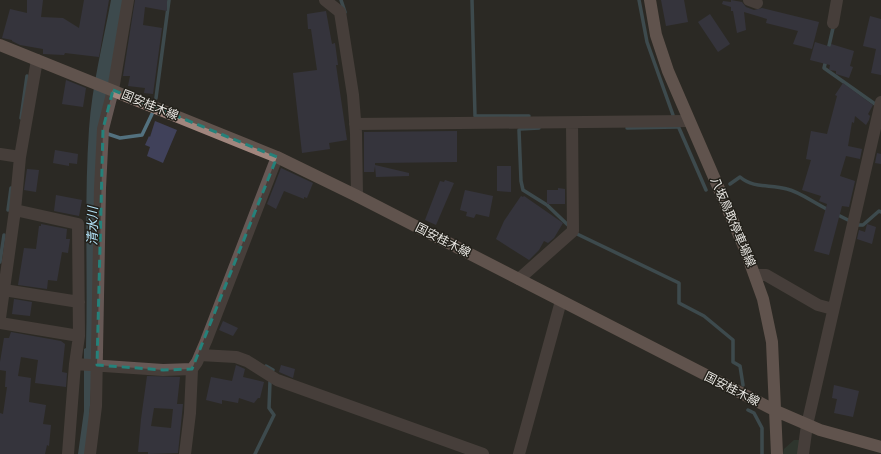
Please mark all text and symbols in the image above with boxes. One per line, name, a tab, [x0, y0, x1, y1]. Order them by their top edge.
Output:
street label: 国安桂木線	[120, 87, 180, 123]
street label: 八坂鳥取停車場線	[708, 175, 758, 269]
water label: 清水川	[85, 204, 100, 246]
street label: 国安桂木線	[413, 220, 473, 260]
street label: 国安桂木線	[702, 369, 762, 409]

